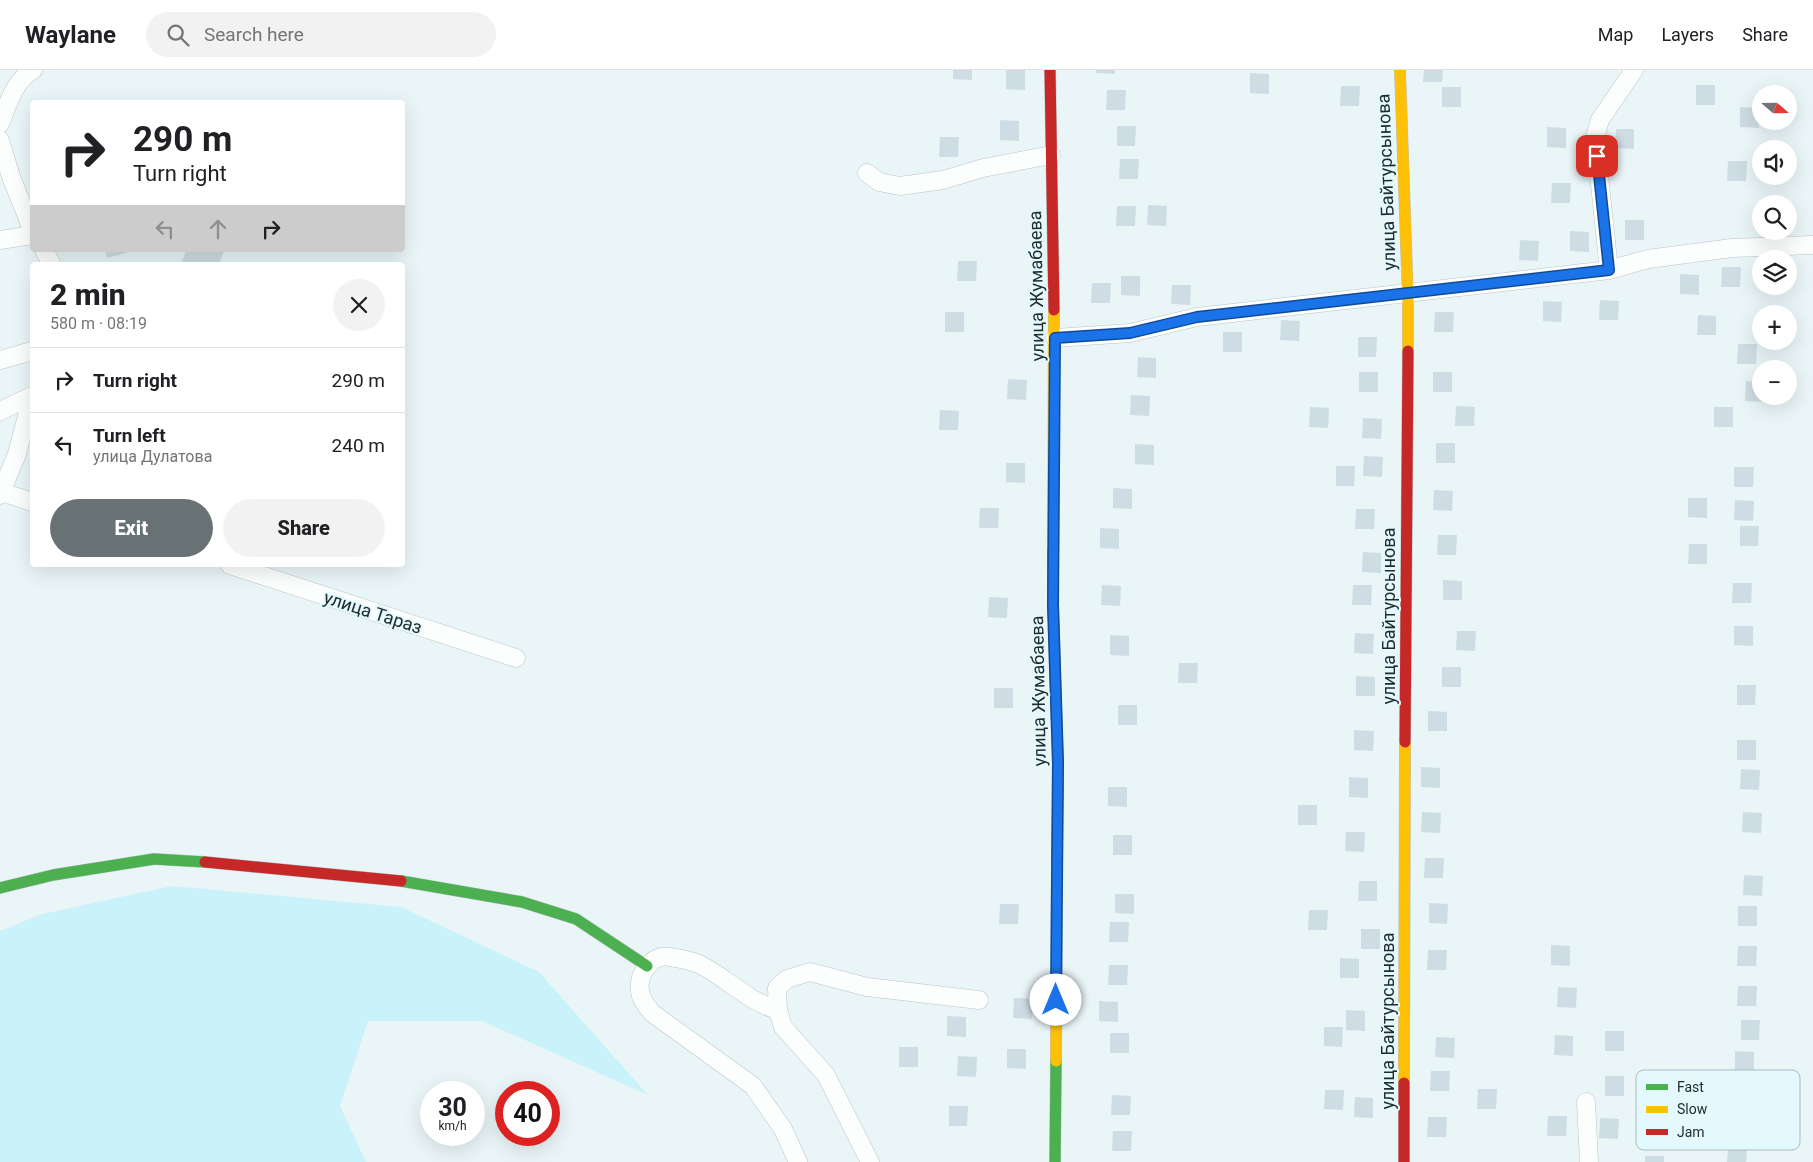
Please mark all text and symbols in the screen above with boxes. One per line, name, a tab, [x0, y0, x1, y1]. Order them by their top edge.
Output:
search box	[146, 12, 496, 57]
text: Waylane	[25, 21, 116, 49]
icon: search	[164, 21, 192, 49]
text: Search here	[204, 23, 304, 46]
text: Map	[1598, 24, 1633, 45]
text: Layers	[1661, 24, 1714, 45]
text: Share	[1742, 24, 1788, 45]
north arrow	[1752, 85, 1798, 130]
map controls	[1752, 85, 1797, 405]
street label: улица Байтурсынова	[1372, 93, 1400, 271]
text: 290 m	[133, 119, 232, 160]
icon: right	[50, 120, 115, 185]
pin	[1576, 135, 1618, 177]
button: sound	[1752, 140, 1797, 185]
icon: arrive	[1583, 142, 1611, 170]
text: Turn right	[133, 161, 227, 186]
button: search	[1752, 195, 1797, 240]
street label: улица Жумабаева	[1024, 210, 1048, 362]
icon: left	[151, 215, 179, 243]
icon: ahead	[204, 215, 232, 243]
icon: right	[257, 215, 285, 243]
button: layers	[1752, 250, 1797, 295]
text: 2 min	[50, 277, 126, 312]
button: close	[333, 279, 385, 331]
button: +	[1752, 305, 1797, 350]
text: 580 m · 08:19	[50, 314, 147, 333]
button: −	[1752, 360, 1797, 405]
icon: right	[50, 366, 78, 394]
text: Turn right	[93, 369, 177, 392]
text: 290 m	[332, 369, 385, 392]
text: Turn left	[93, 424, 166, 447]
icon: left	[50, 431, 78, 459]
text: 240 m	[332, 434, 385, 457]
text: улица Дулатова	[93, 447, 212, 466]
button: Exit	[50, 499, 213, 557]
button: Share	[223, 499, 385, 557]
street label: улица Байтурсынова	[1378, 528, 1399, 704]
street label: улица Тараз	[321, 586, 425, 638]
street label: улица Жумабаева	[1026, 615, 1050, 767]
street label: улица Байтурсынова	[1377, 933, 1398, 1109]
position arrow	[1029, 973, 1081, 1025]
legend	[1636, 1070, 1800, 1150]
text: Fast	[1677, 1079, 1704, 1095]
speed limit sign: 40	[495, 1081, 560, 1146]
text: 30	[438, 1093, 467, 1122]
text: Slow	[1677, 1101, 1708, 1117]
text: km/h	[438, 1119, 467, 1133]
text: Jam	[1677, 1124, 1705, 1140]

